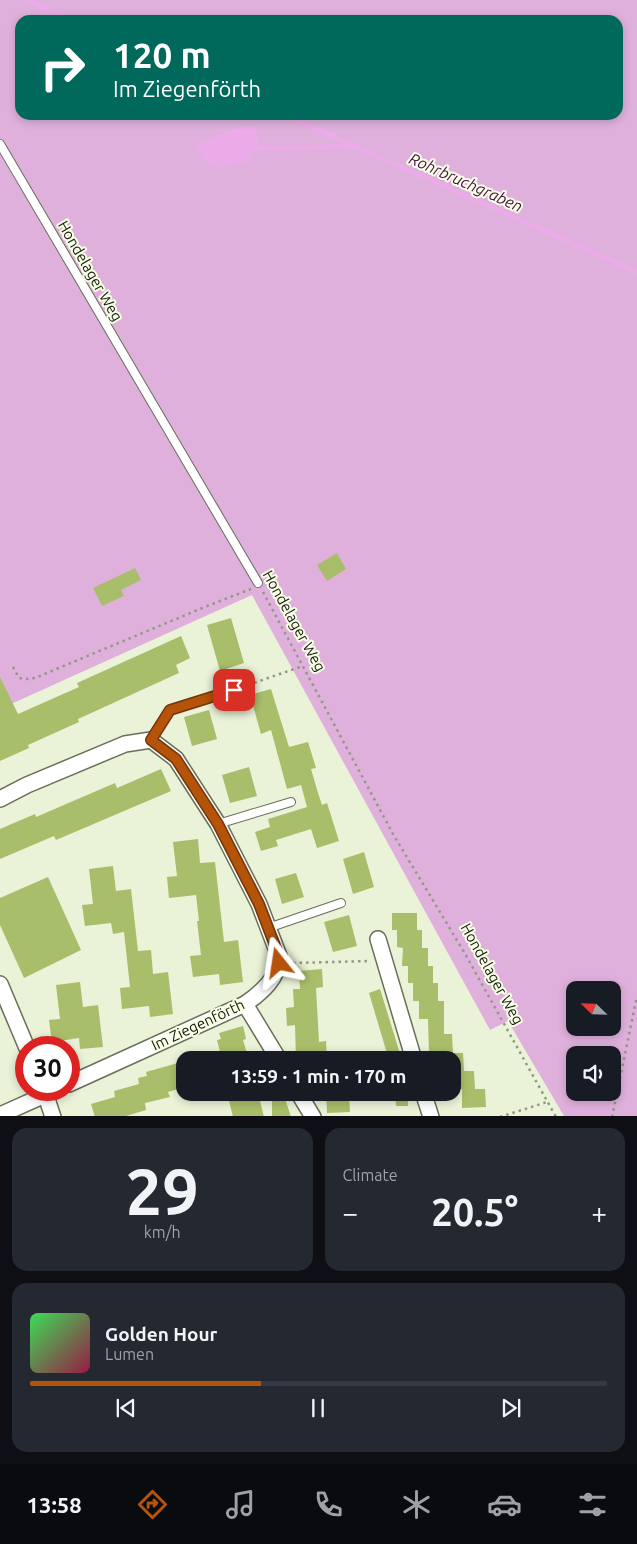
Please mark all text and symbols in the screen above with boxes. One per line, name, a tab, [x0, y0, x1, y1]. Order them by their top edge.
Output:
icon: right	[30, 35, 95, 100]
text: 120 m	[113, 35, 211, 75]
text: Im Ziegenförth	[113, 76, 261, 101]
water label: Rohrbruchgraben	[407, 149, 525, 215]
street label: Hondelager Weg	[55, 218, 126, 324]
street label: Hondelager Weg	[260, 567, 329, 674]
pin	[213, 669, 255, 711]
icon: arrive	[220, 676, 248, 704]
street label: Hondelager Weg	[458, 920, 527, 1027]
position arrow	[252, 936, 304, 988]
north arrow	[566, 981, 621, 1036]
map controls	[566, 981, 621, 1101]
street label: Im Ziegenförth	[148, 996, 247, 1054]
speed limit sign: 30	[15, 1036, 80, 1101]
button: sound	[566, 1046, 621, 1101]
text: 13:59 · 1 min · 170 m	[231, 1065, 406, 1087]
text: 29	[126, 1154, 199, 1227]
text: Climate	[343, 1166, 398, 1184]
text: 20.5°	[431, 1191, 518, 1233]
text: −	[343, 1197, 358, 1228]
text: +	[591, 1197, 607, 1228]
text: km/h	[144, 1223, 181, 1241]
text: Golden Hour	[105, 1323, 217, 1345]
text: Lumen	[105, 1345, 154, 1363]
icon: previous	[112, 1394, 140, 1422]
icon: pause	[304, 1394, 332, 1422]
icon: next	[497, 1394, 525, 1422]
icon: directions	[135, 1487, 170, 1522]
icon: music	[223, 1487, 258, 1522]
icon: phone	[311, 1487, 346, 1522]
icon: climate	[399, 1487, 434, 1522]
icon: car	[487, 1487, 522, 1522]
icon: filters	[575, 1487, 610, 1522]
text: 13:58	[27, 1492, 82, 1517]

